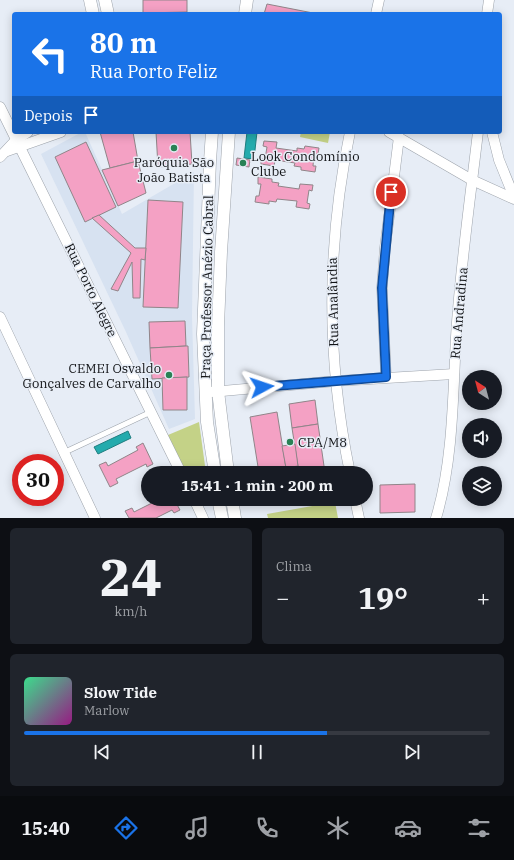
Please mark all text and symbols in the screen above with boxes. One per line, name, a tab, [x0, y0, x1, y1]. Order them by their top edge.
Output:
text: 80 m	[90, 24, 157, 61]
icon: left	[24, 28, 76, 80]
text: Rua Porto Feliz	[90, 60, 217, 83]
icon: arrive	[80, 104, 102, 126]
text: Depois	[24, 106, 72, 125]
marker: Paróquia São João Batista	[169, 143, 179, 153]
place label: Look Condomínio Clube	[251, 148, 360, 180]
place label: Paróquia São João Batista	[134, 154, 214, 186]
marker: Look Condomínio Clube	[238, 158, 248, 168]
pin	[374, 175, 408, 209]
icon: arrive	[380, 181, 402, 203]
street label: Praça Professor Anézio Cabral	[197, 195, 217, 379]
street label: Rua Porto Alegre	[61, 240, 121, 340]
street label: Rua Analândia	[324, 257, 342, 347]
street label: Rua Andradina	[447, 266, 471, 360]
place label: CEMEI Osvaldo Gonçalves de Carvalho	[23, 360, 161, 392]
position arrow	[241, 366, 283, 408]
marker: CEMEI Osvaldo Gonçalves de Carvalho	[164, 370, 174, 380]
north arrow	[462, 370, 502, 410]
map controls	[462, 370, 502, 506]
button: sound	[462, 418, 502, 458]
place label: CPA/M8	[298, 434, 347, 451]
marker: CPA/M8	[285, 437, 295, 447]
speed limit sign: 30	[12, 454, 64, 506]
button: layers	[462, 466, 502, 506]
text: 15:41 · 1 min · 200 m	[181, 476, 333, 495]
text: 24	[100, 543, 162, 610]
text: Clima	[276, 558, 312, 575]
text: 19°	[358, 578, 408, 617]
text: −	[276, 583, 289, 612]
text: +	[477, 583, 490, 612]
text: km/h	[115, 603, 147, 620]
text: Slow Tide	[84, 683, 157, 702]
text: Marlow	[84, 702, 129, 719]
icon: previous	[91, 741, 113, 763]
icon: pause	[246, 741, 268, 763]
icon: next	[401, 741, 423, 763]
icon: directions	[112, 814, 140, 842]
icon: music	[183, 814, 211, 842]
icon: phone	[253, 814, 281, 842]
icon: climate	[324, 814, 352, 842]
icon: car	[394, 814, 422, 842]
icon: filters	[465, 814, 493, 842]
text: 15:40	[21, 817, 70, 840]

